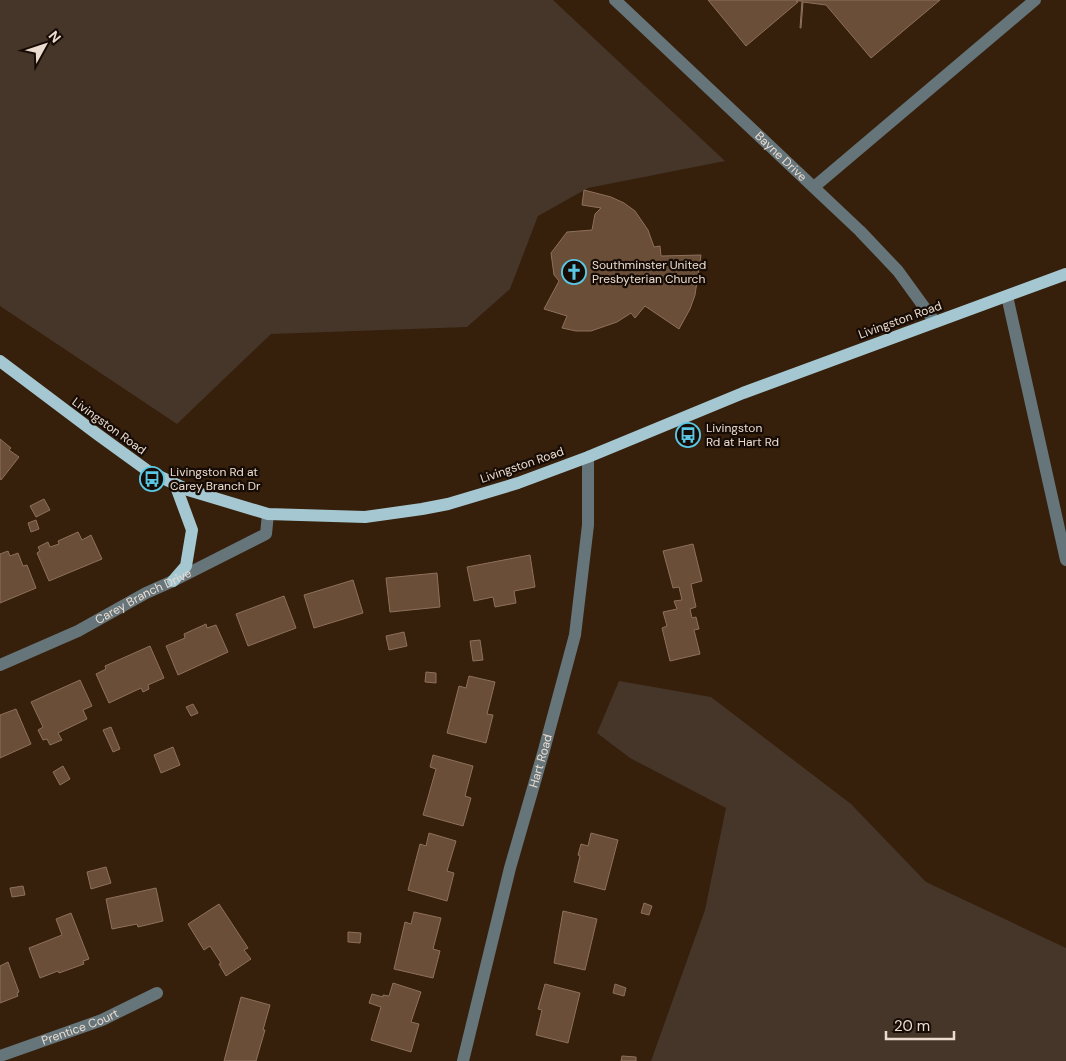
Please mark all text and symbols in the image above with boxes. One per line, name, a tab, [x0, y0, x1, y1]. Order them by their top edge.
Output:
north arrow	[20, 20, 70, 70]
text: N	[45, 27, 65, 46]
street label: Bayne Drive	[752, 128, 810, 185]
place label: Southminster United Presbyterian Church	[592, 257, 706, 287]
church icon: Southminster United Presbyterian Church	[561, 259, 587, 285]
street label: Livingston Road	[856, 298, 944, 342]
street label: Livingston Road	[69, 394, 149, 458]
place label: Livingston Rd at Hart Rd	[706, 420, 779, 450]
bus stop icon: Livingston Rd at Hart Rd	[675, 422, 701, 448]
street label: Livingston Road	[478, 443, 566, 487]
place label: Livingston Rd at Carey Branch Dr	[170, 464, 261, 494]
bus stop icon: Livingston Rd at Carey Branch Dr	[139, 466, 165, 492]
street label: Carey Branch Drive	[92, 565, 194, 628]
street label: Hart Road	[526, 732, 556, 790]
street label: Prentice Court	[39, 1005, 121, 1049]
scale bar	[886, 1008, 954, 1040]
text: 20 m	[894, 1016, 930, 1036]

